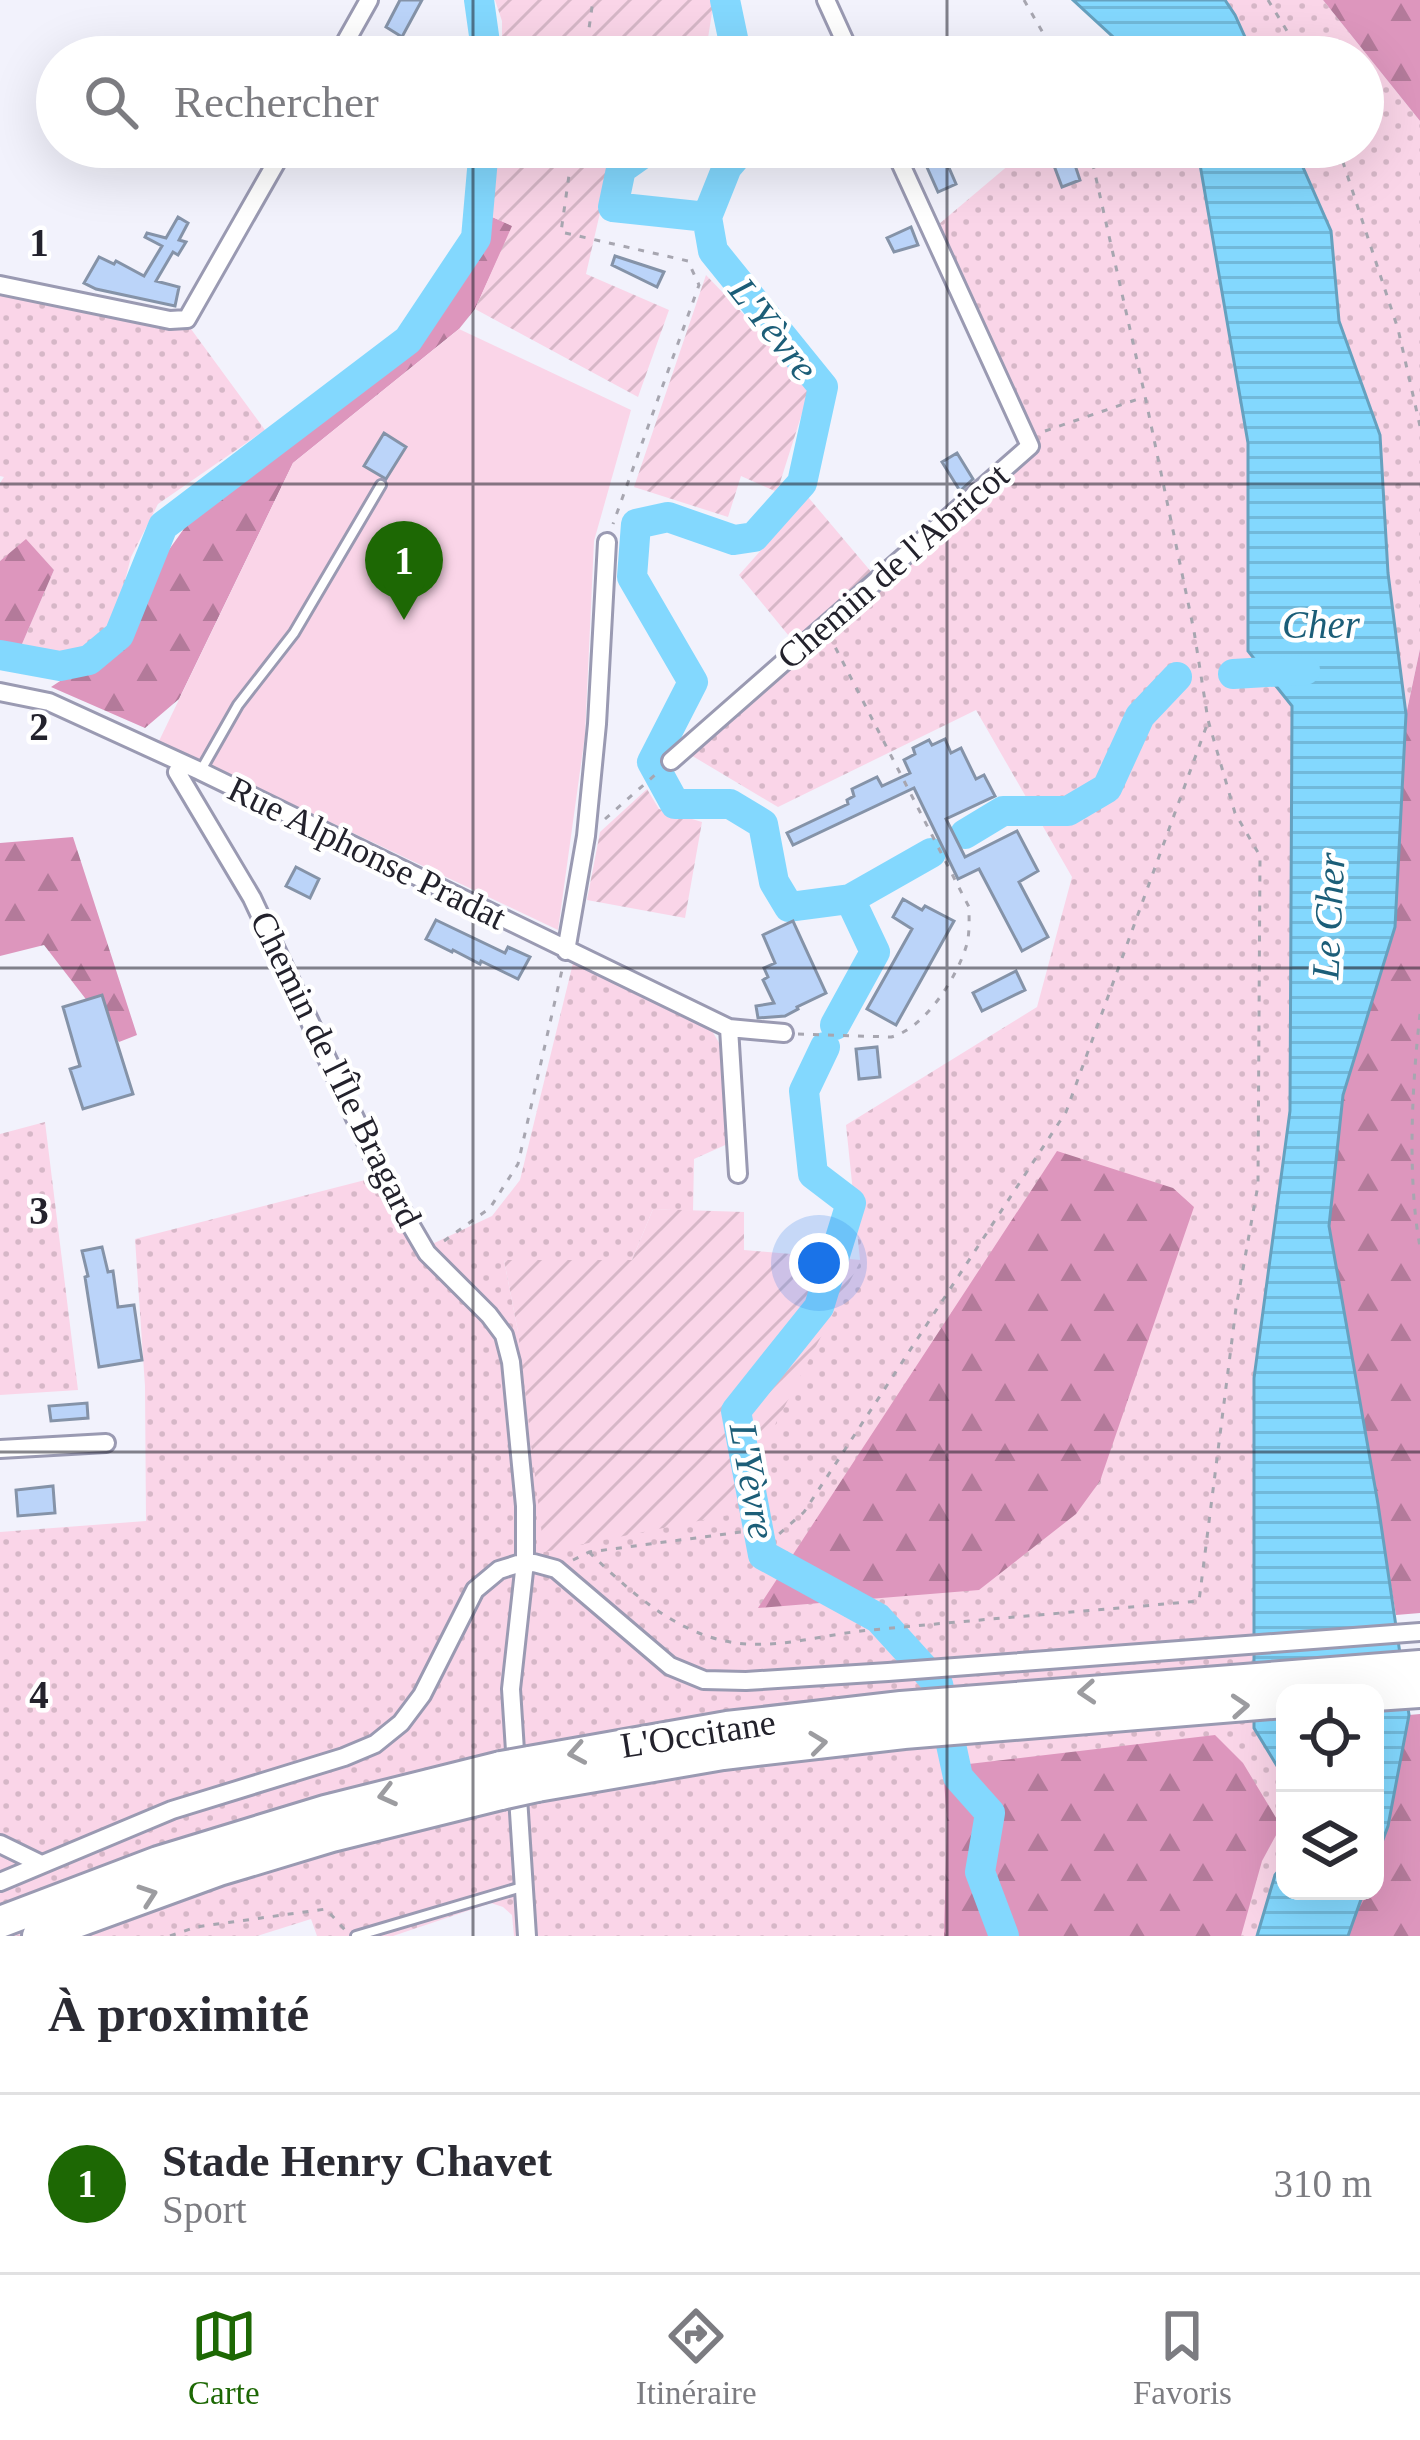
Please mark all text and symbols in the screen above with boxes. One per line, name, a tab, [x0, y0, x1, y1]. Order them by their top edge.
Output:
search box	[36, 36, 1384, 168]
icon: search	[78, 69, 144, 135]
text: Rechercher	[174, 77, 379, 127]
text: 1	[29, 221, 49, 264]
water label: L'Yèvre	[720, 269, 827, 388]
street label: Chemin de l'Abricot	[770, 455, 1016, 677]
pin: 1	[365, 521, 443, 620]
water label: Cher	[1282, 603, 1361, 646]
text: 2	[29, 705, 49, 748]
street label: Rue Alphonse Pradat	[222, 768, 512, 938]
water label: Le Cher	[1303, 851, 1353, 981]
street label: Chemin de l'Île Bragard	[242, 905, 430, 1233]
text: 3	[29, 1189, 49, 1232]
your location	[789, 1233, 849, 1293]
water label: L'Yèvre	[721, 1418, 784, 1543]
text: 4	[29, 1673, 49, 1716]
one-way arrow	[1077, 1678, 1096, 1704]
map controls	[1276, 1684, 1384, 1900]
button: locate	[1276, 1684, 1384, 1792]
one-way arrow	[1230, 1693, 1249, 1719]
street label: L'Occitane	[618, 1702, 778, 1766]
one-way arrow	[808, 1730, 828, 1756]
one-way arrow	[567, 1740, 587, 1765]
one-way arrow	[378, 1781, 398, 1806]
button: layers	[1276, 1792, 1384, 1900]
one-way arrow	[136, 1885, 157, 1909]
text: À proximité	[48, 1986, 309, 2042]
text: Stade Henry Chavet	[162, 2136, 552, 2186]
text: 1	[77, 2162, 97, 2205]
text: 310 m	[1273, 2162, 1372, 2205]
text: Sport	[162, 2188, 247, 2231]
tab: Carte	[188, 2303, 260, 2412]
tab: Itinéraire	[636, 2303, 757, 2412]
tab: Favoris	[1133, 2303, 1232, 2412]

